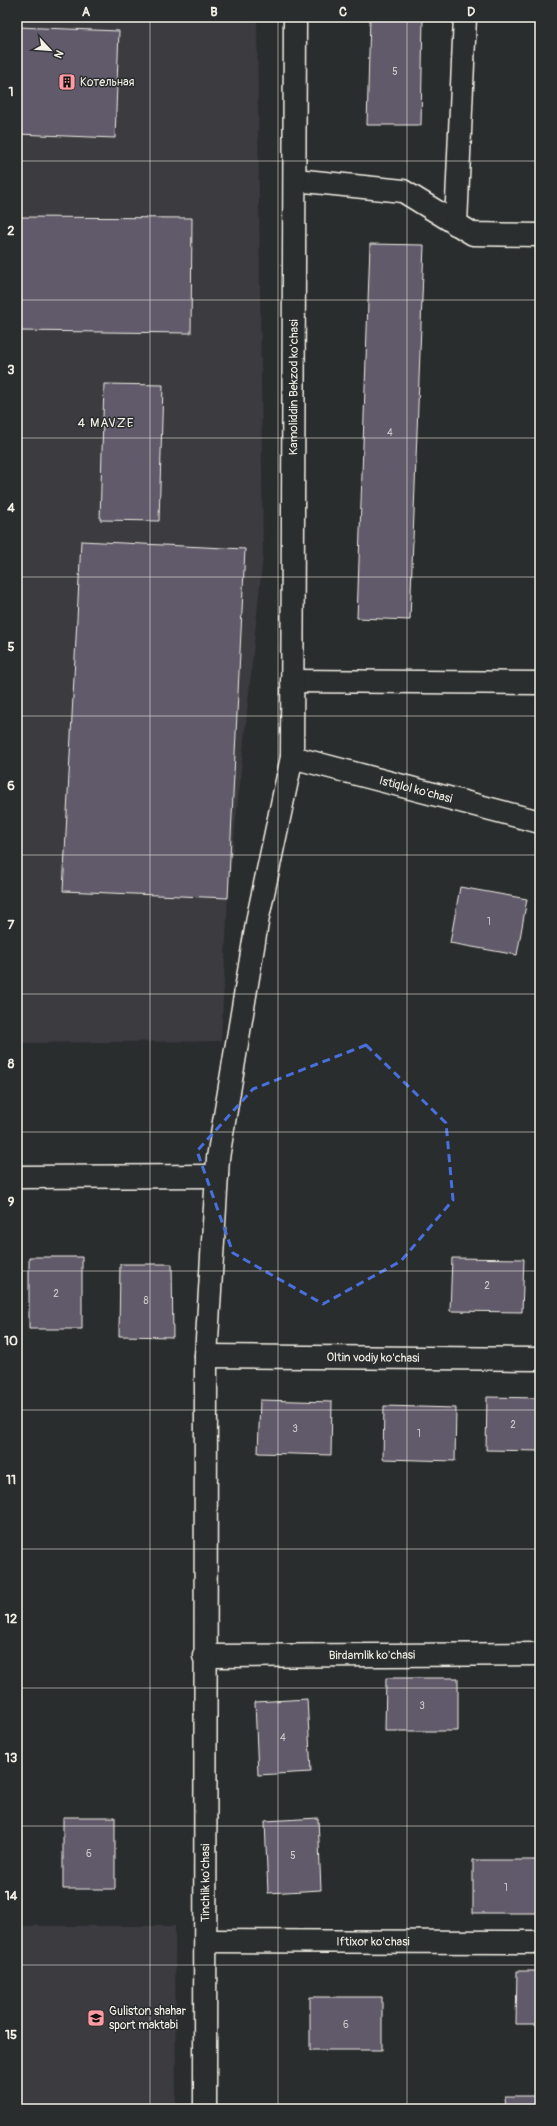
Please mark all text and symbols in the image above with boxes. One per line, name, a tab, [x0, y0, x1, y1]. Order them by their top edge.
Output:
text: A	[82, 4, 91, 20]
text: B	[210, 4, 218, 20]
text: C	[339, 4, 347, 20]
text: D	[467, 4, 475, 20]
north arrow	[30, 30, 70, 70]
text: N	[51, 48, 66, 61]
house number: 5	[392, 66, 398, 78]
building icon: Котельная	[57, 72, 77, 92]
place label: Котельная	[80, 75, 135, 90]
text: 1	[8, 84, 14, 100]
text: 2	[7, 223, 15, 239]
street label: Kamoliddin Bekzod ko'chasi	[286, 319, 302, 455]
text: 3	[7, 362, 15, 378]
district label: 4 MAVZE	[78, 415, 134, 431]
house number: 4	[387, 427, 393, 439]
text: 4	[7, 500, 15, 516]
text: 5	[7, 639, 15, 655]
street label: Istiqlol ko'chasi	[378, 773, 454, 807]
text: 6	[7, 778, 15, 794]
house number: 1	[487, 916, 491, 928]
text: 7	[8, 917, 15, 933]
text: 8	[8, 1056, 15, 1072]
text: 9	[8, 1194, 15, 1210]
house number: 2	[484, 1280, 490, 1292]
house number: 2	[53, 1288, 59, 1300]
house number: 8	[143, 1295, 149, 1307]
text: 10	[4, 1333, 18, 1349]
street label: Oltin vodiy ko'chasi	[326, 1350, 420, 1366]
house number: 2	[510, 1419, 516, 1431]
house number: 3	[292, 1423, 298, 1435]
house number: 1	[417, 1428, 421, 1440]
text: 11	[6, 1472, 16, 1488]
text: 12	[5, 1611, 17, 1627]
street label: Birdamlik ko'chasi	[329, 1648, 415, 1663]
house number: 3	[419, 1700, 425, 1712]
house number: 4	[280, 1732, 286, 1744]
text: 13	[5, 1750, 17, 1766]
street label: Tinchlik ko'chasi	[198, 1844, 213, 1922]
house number: 6	[86, 1848, 92, 1860]
house number: 5	[290, 1850, 296, 1862]
house number: 1	[504, 1882, 508, 1894]
text: 14	[5, 1888, 18, 1904]
street label: Iftixor ko'chasi	[336, 1934, 410, 1950]
place label: Guliston shahar sport maktabi	[109, 2004, 187, 2033]
school or university icon: Guliston shahar sport maktabi	[86, 2008, 106, 2028]
house number: 6	[343, 2019, 349, 2031]
text: 15	[5, 2027, 17, 2043]

